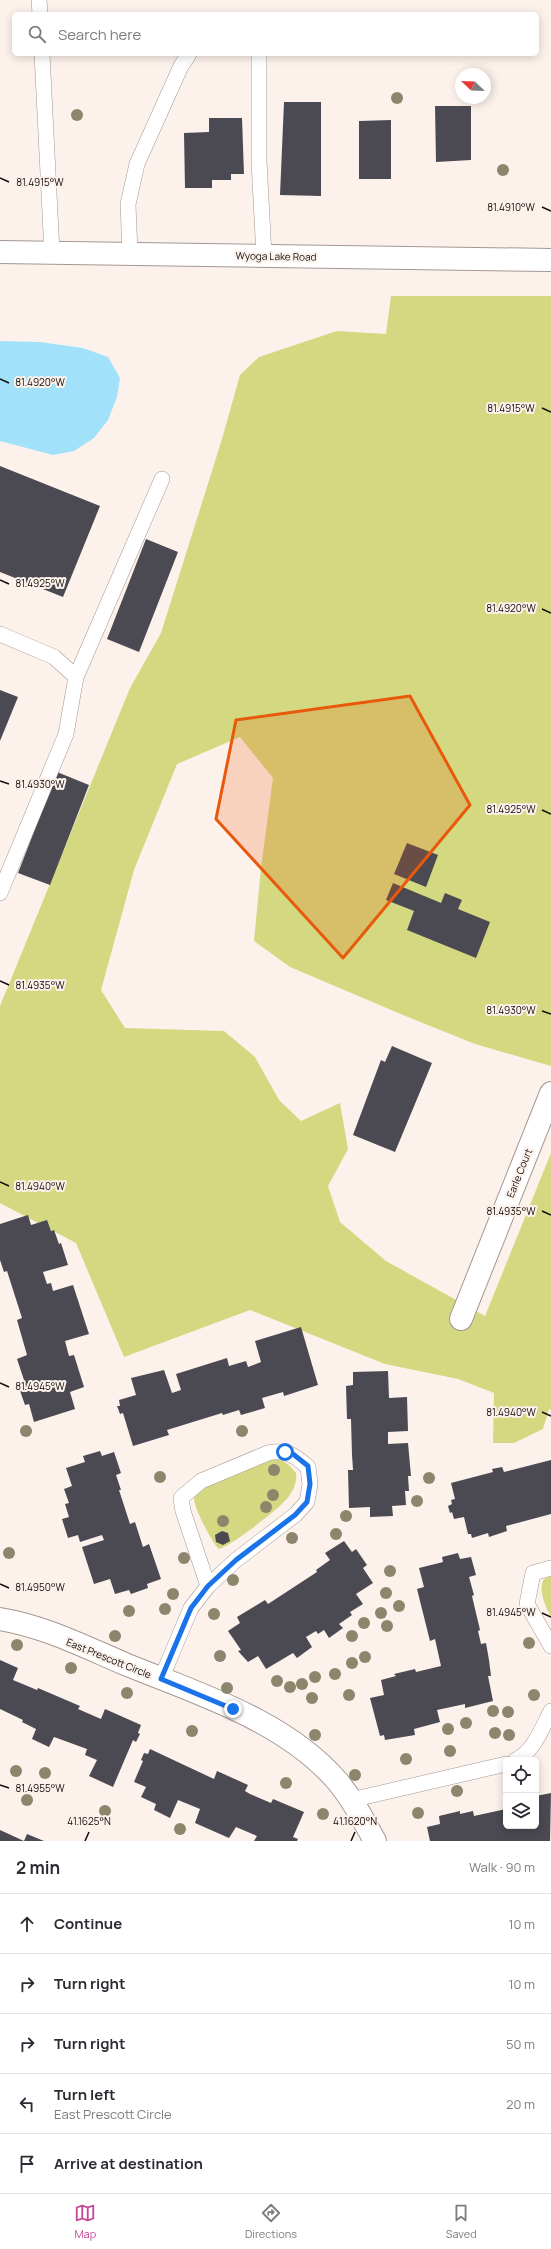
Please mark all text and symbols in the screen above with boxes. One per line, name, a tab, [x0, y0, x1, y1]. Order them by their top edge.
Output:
search box	[12, 12, 539, 56]
icon: search	[26, 23, 48, 45]
text: Search here	[58, 24, 141, 45]
north arrow	[455, 68, 491, 104]
text: 81.4915°W	[16, 175, 64, 189]
text: 81.4910°W	[487, 200, 535, 214]
street label: Wyoga Lake Road	[235, 248, 317, 264]
text: 81.4920°W	[15, 375, 65, 389]
text: 81.4915°W	[487, 401, 535, 415]
text: 81.4925°W	[15, 576, 65, 590]
text: 81.4920°W	[486, 601, 536, 615]
text: 81.4930°W	[15, 777, 65, 791]
text: 81.4925°W	[486, 802, 536, 816]
text: 81.4935°W	[15, 978, 65, 992]
text: 81.4930°W	[486, 1003, 536, 1017]
street label: Earle Court	[503, 1146, 535, 1200]
text: 81.4940°W	[15, 1179, 65, 1193]
text: 81.4935°W	[486, 1204, 536, 1218]
text: 81.4945°W	[15, 1379, 65, 1393]
text: 81.4940°W	[486, 1405, 536, 1419]
route start	[276, 1443, 294, 1461]
text: 81.4950°W	[15, 1580, 65, 1594]
text: 81.4945°W	[486, 1605, 536, 1619]
street label: East Prescott Circle	[64, 1635, 154, 1681]
route end	[224, 1700, 242, 1718]
map controls	[503, 1757, 539, 1829]
button: locate	[503, 1757, 539, 1793]
text: 81.4955°W	[15, 1781, 65, 1795]
button: layers	[503, 1793, 539, 1829]
text: 41.1625°N	[67, 1814, 111, 1828]
text: 41.1620°N	[333, 1814, 377, 1828]
text: 2 min	[16, 1856, 60, 1879]
text: Walk · 90 m	[469, 1858, 535, 1876]
icon: ahead	[16, 1913, 38, 1935]
text: Continue	[54, 1913, 122, 1934]
text: 10 m	[508, 1915, 535, 1933]
icon: right	[16, 1973, 38, 1995]
text: Turn right	[54, 1973, 125, 1994]
text: 10 m	[508, 1975, 535, 1993]
icon: right	[16, 2033, 38, 2055]
text: Turn right	[54, 2033, 125, 2054]
text: 50 m	[506, 2035, 535, 2053]
text: Turn left	[54, 2084, 116, 2105]
icon: left	[16, 2093, 38, 2115]
text: 20 m	[506, 2095, 535, 2113]
text: East Prescott Circle	[54, 2105, 172, 2123]
icon: arrive	[16, 2153, 38, 2175]
text: Arrive at destination	[54, 2153, 203, 2174]
tab: Map	[74, 2202, 96, 2241]
tab: Directions	[245, 2202, 297, 2241]
tab: Saved	[446, 2202, 477, 2241]

